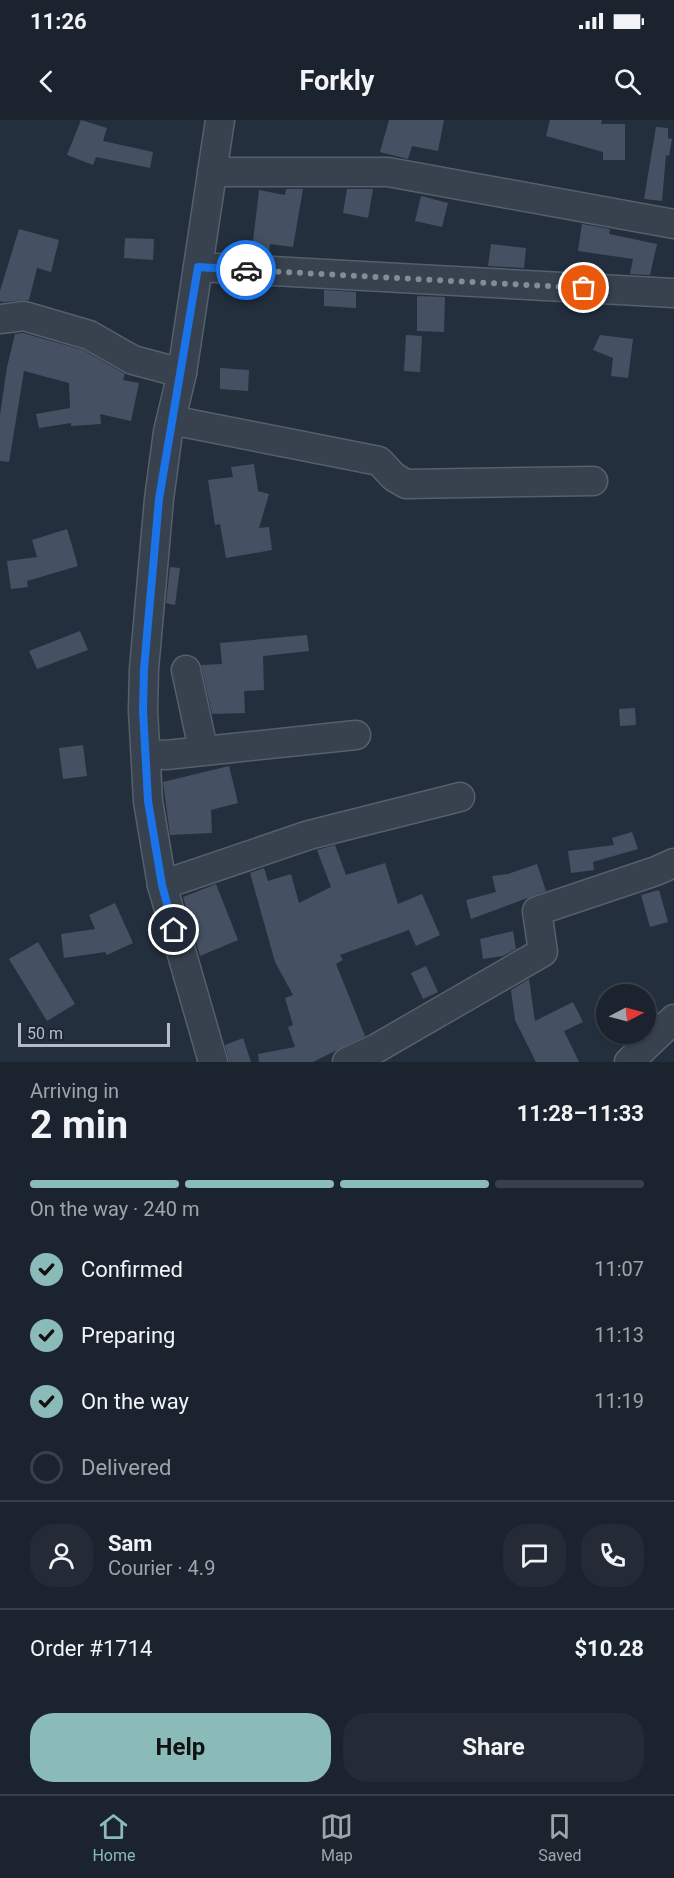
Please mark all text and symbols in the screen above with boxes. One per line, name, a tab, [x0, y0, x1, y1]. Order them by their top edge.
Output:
text: 11:26	[30, 9, 87, 34]
icon: back	[30, 65, 63, 98]
text: Forkly	[300, 65, 374, 97]
icon: search	[611, 65, 644, 98]
courier	[216, 240, 276, 300]
icon: car	[230, 254, 263, 287]
pin	[558, 262, 609, 313]
icon: bag	[567, 271, 600, 304]
pin	[148, 904, 199, 955]
icon: home	[157, 913, 190, 946]
north arrow	[596, 984, 656, 1044]
map controls	[596, 984, 656, 1044]
scale bar	[18, 1020, 170, 1048]
text: 50 m	[27, 1024, 63, 1043]
text: Arriving in	[30, 1079, 119, 1103]
text: 11:28–11:33	[517, 1101, 644, 1126]
text: 2 min	[30, 1102, 128, 1148]
text: On the way · 240 m	[30, 1197, 199, 1221]
icon: check	[30, 1253, 63, 1286]
text: Confirmed	[81, 1257, 183, 1282]
text: 11:07	[594, 1257, 644, 1281]
icon: check	[30, 1319, 63, 1352]
text: Preparing	[81, 1323, 175, 1348]
text: 11:13	[594, 1323, 644, 1347]
icon: check	[30, 1385, 63, 1418]
text: On the way	[81, 1389, 189, 1414]
text: 11:19	[594, 1389, 644, 1413]
text: Delivered	[81, 1455, 171, 1480]
button: person	[30, 1524, 93, 1587]
button: chat	[503, 1524, 566, 1587]
button: phone	[581, 1524, 644, 1587]
text: Sam	[108, 1531, 152, 1556]
text: Courier · 4.9	[108, 1556, 215, 1580]
text: Order #1714	[30, 1636, 152, 1661]
text: $10.28	[575, 1636, 644, 1661]
button: Help	[30, 1713, 331, 1782]
button: Share	[343, 1713, 644, 1782]
tab: Home	[92, 1810, 136, 1865]
tab: Map	[320, 1810, 353, 1865]
tab: Saved	[538, 1810, 582, 1865]

